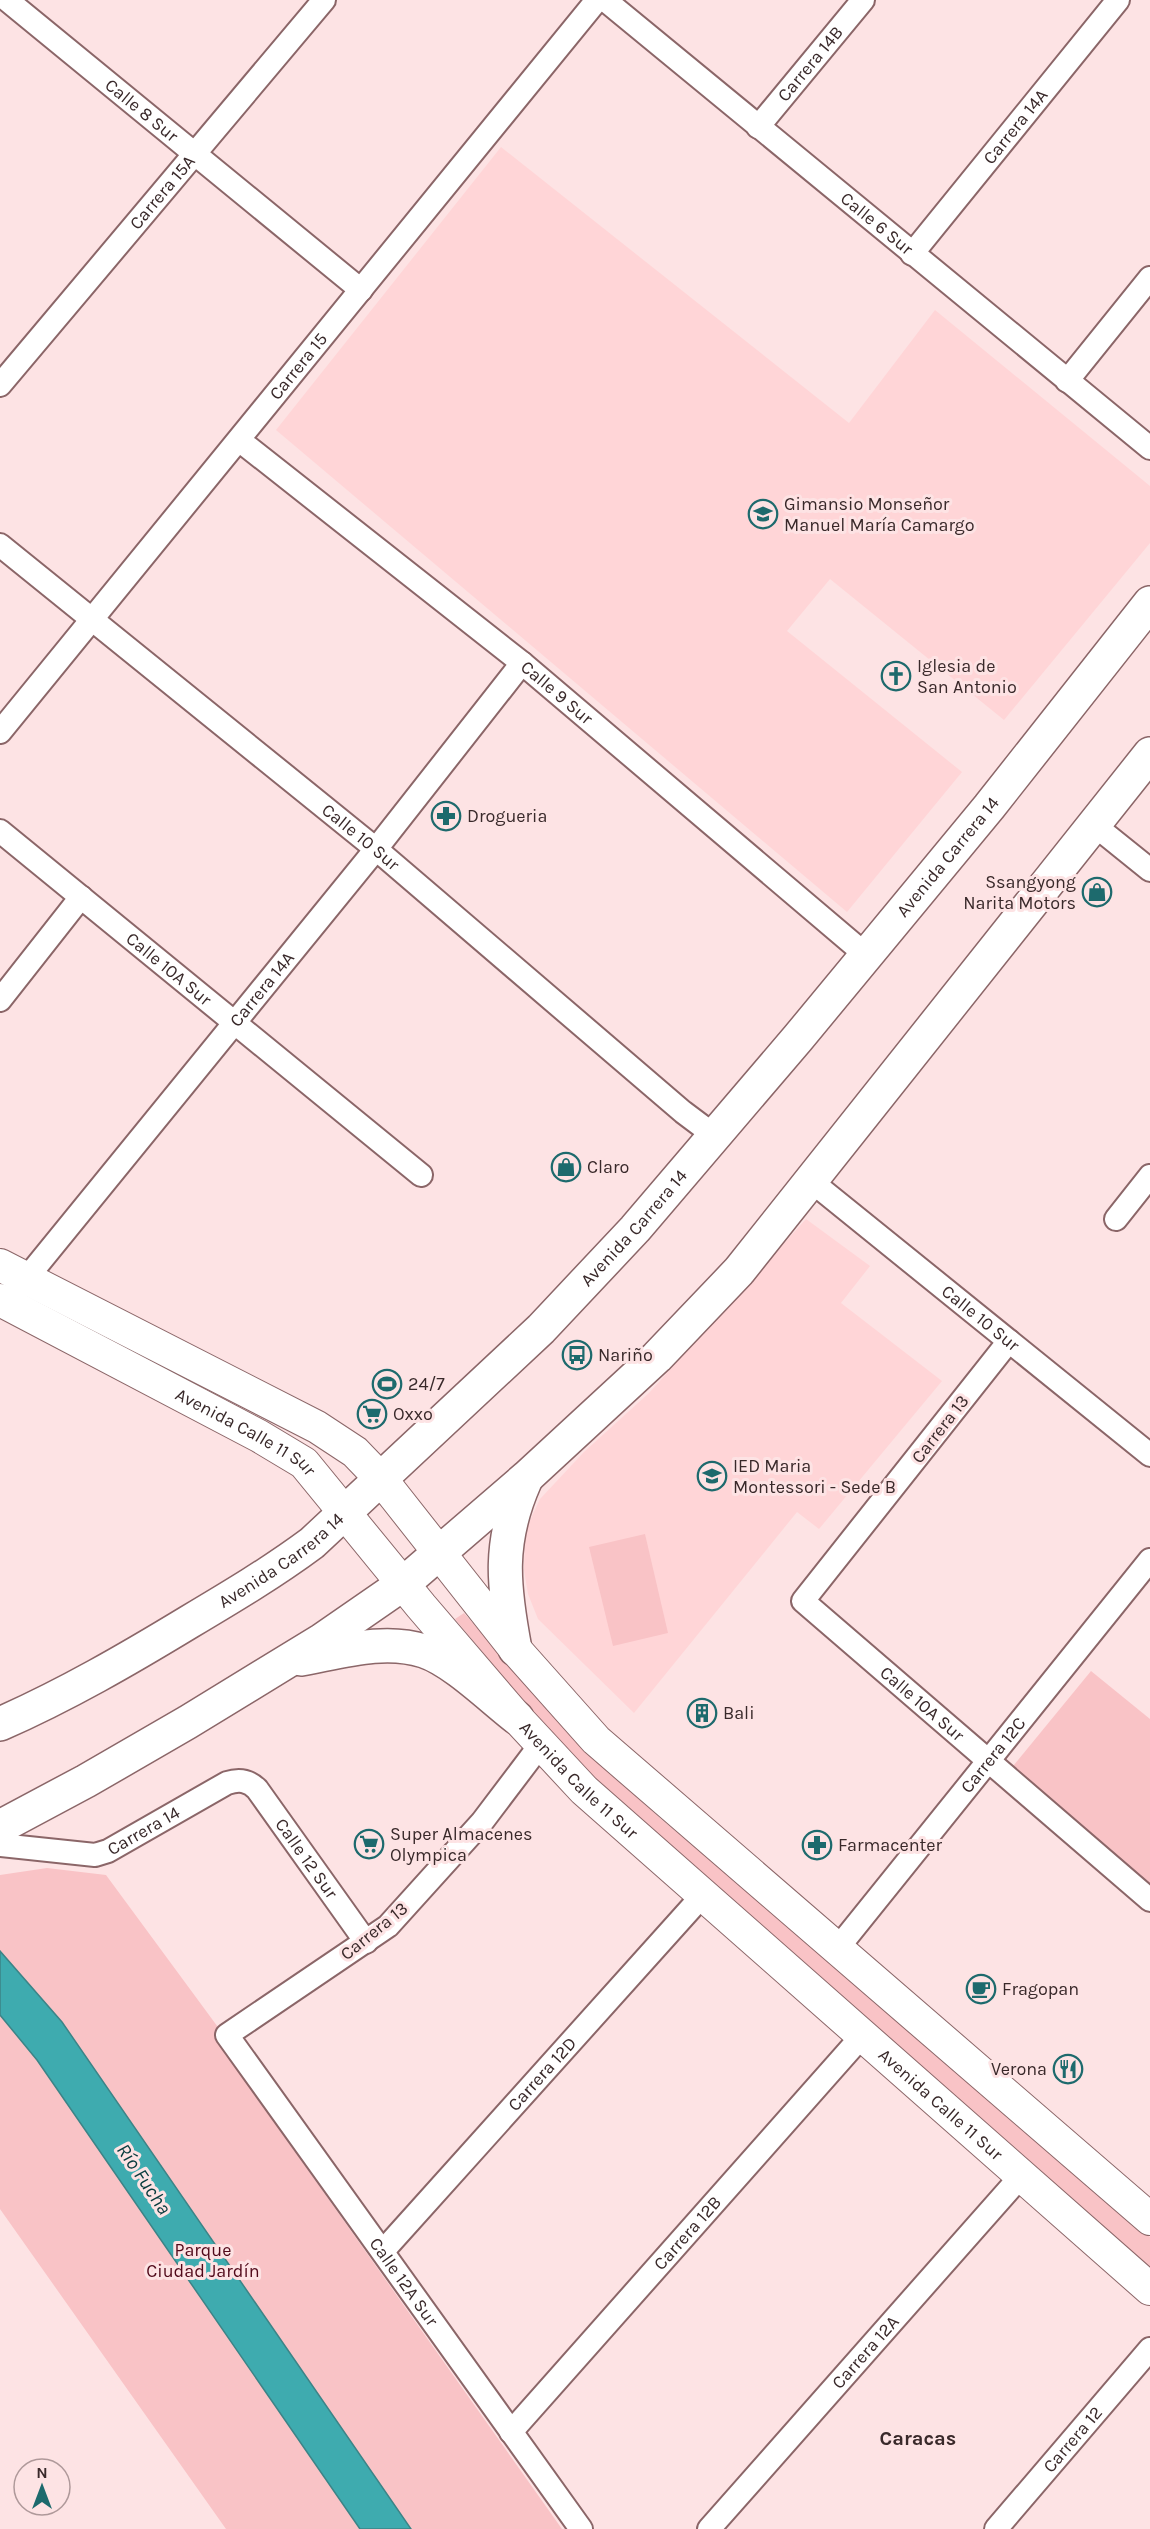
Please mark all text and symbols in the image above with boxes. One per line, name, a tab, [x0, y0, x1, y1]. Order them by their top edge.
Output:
street label: Carrera 14B	[773, 22, 848, 106]
street label: Calle 8 Sur	[100, 74, 183, 147]
street label: Carrera 14A	[978, 85, 1052, 169]
street label: Carrera 15A	[125, 151, 200, 234]
street label: Calle 6 Sur	[836, 187, 918, 260]
street label: Carrera 15	[264, 328, 332, 404]
place label: Gimansio Monseñor Manuel María Camargo	[784, 493, 975, 536]
school or university icon: Gimansio Monseñor Manuel María Camargo	[747, 498, 779, 530]
place label: Iglesia de San Antonio	[917, 655, 1017, 698]
street label: Calle 9 Sur	[516, 656, 598, 730]
church icon: Iglesia de San Antonio	[880, 660, 912, 692]
street label: Avenida Carrera 14	[892, 792, 1004, 921]
street label: Calle 10 Sur	[317, 799, 404, 875]
pharmacy icon: Drogueria	[430, 800, 462, 832]
place label: Drogueria	[467, 805, 547, 827]
place label: Ssangyong Narita Motors	[963, 871, 1076, 914]
shop icon: Ssangyong Narita Motors	[1081, 876, 1113, 908]
street label: Calle 10A Sur	[122, 927, 216, 1011]
street label: Carrera 14A	[225, 947, 299, 1031]
shop icon: Claro	[550, 1151, 582, 1183]
place label: Claro	[587, 1156, 629, 1178]
street label: Avenida Carrera 14	[576, 1165, 692, 1291]
street label: Calle 10 Sur	[937, 1280, 1024, 1356]
bus stop icon: Nariño	[561, 1339, 593, 1371]
place label: Nariño	[598, 1344, 653, 1366]
sports icon: 24/7	[371, 1368, 403, 1400]
place label: 24/7	[408, 1373, 445, 1395]
street label: Avenida Calle 11 Sur	[172, 1383, 321, 1481]
street label: Carrera 13	[907, 1391, 973, 1467]
supermarket icon: Oxxo	[356, 1398, 388, 1430]
place label: Oxxo	[393, 1403, 433, 1425]
place label: IED Maria Montessori - Sede B	[733, 1455, 896, 1498]
school or university icon: IED Maria Montessori - Sede B	[696, 1460, 728, 1492]
street label: Avenida Carrera 14	[215, 1508, 348, 1613]
street label: Calle 10A Sur	[876, 1661, 969, 1746]
building icon: Bali	[686, 1697, 718, 1729]
place label: Bali	[723, 1702, 755, 1724]
street label: Carrera 12C	[956, 1712, 1030, 1798]
street label: Avenida Calle 11 Sur	[515, 1717, 643, 1844]
street label: Carrera 14	[103, 1801, 184, 1860]
street label: Calle 12 Sur	[270, 1814, 343, 1903]
place label: Super Almacenes Olympica	[390, 1823, 533, 1866]
supermarket icon: Super Almacenes Olympica	[353, 1828, 385, 1860]
pharmacy icon: Farmacenter	[801, 1829, 833, 1861]
place label: Farmacenter	[838, 1834, 943, 1856]
street label: Carrera 13	[336, 1897, 412, 1965]
cafe icon: Fragopan	[965, 1973, 997, 2005]
place label: Fragopan	[1002, 1978, 1079, 2000]
street label: Carrera 12D	[503, 2032, 581, 2116]
street label: Avenida Calle 11 Sur	[874, 2044, 1008, 2165]
restaurant icon: Verona	[1052, 2053, 1084, 2085]
place label: Verona	[991, 2058, 1047, 2080]
water label: Río Fucha	[112, 2139, 176, 2219]
street label: Carrera 12B	[649, 2191, 726, 2274]
street label: Calle 12A Sur	[365, 2233, 443, 2331]
park label: Parque Ciudad Jardín	[146, 2239, 260, 2282]
street label: Carrera 12A	[827, 2311, 904, 2393]
street label: Carrera 12	[1038, 2402, 1107, 2477]
district label: Caracas	[880, 2427, 956, 2450]
north arrow	[12, 2457, 72, 2517]
text: N	[36, 2463, 48, 2482]

